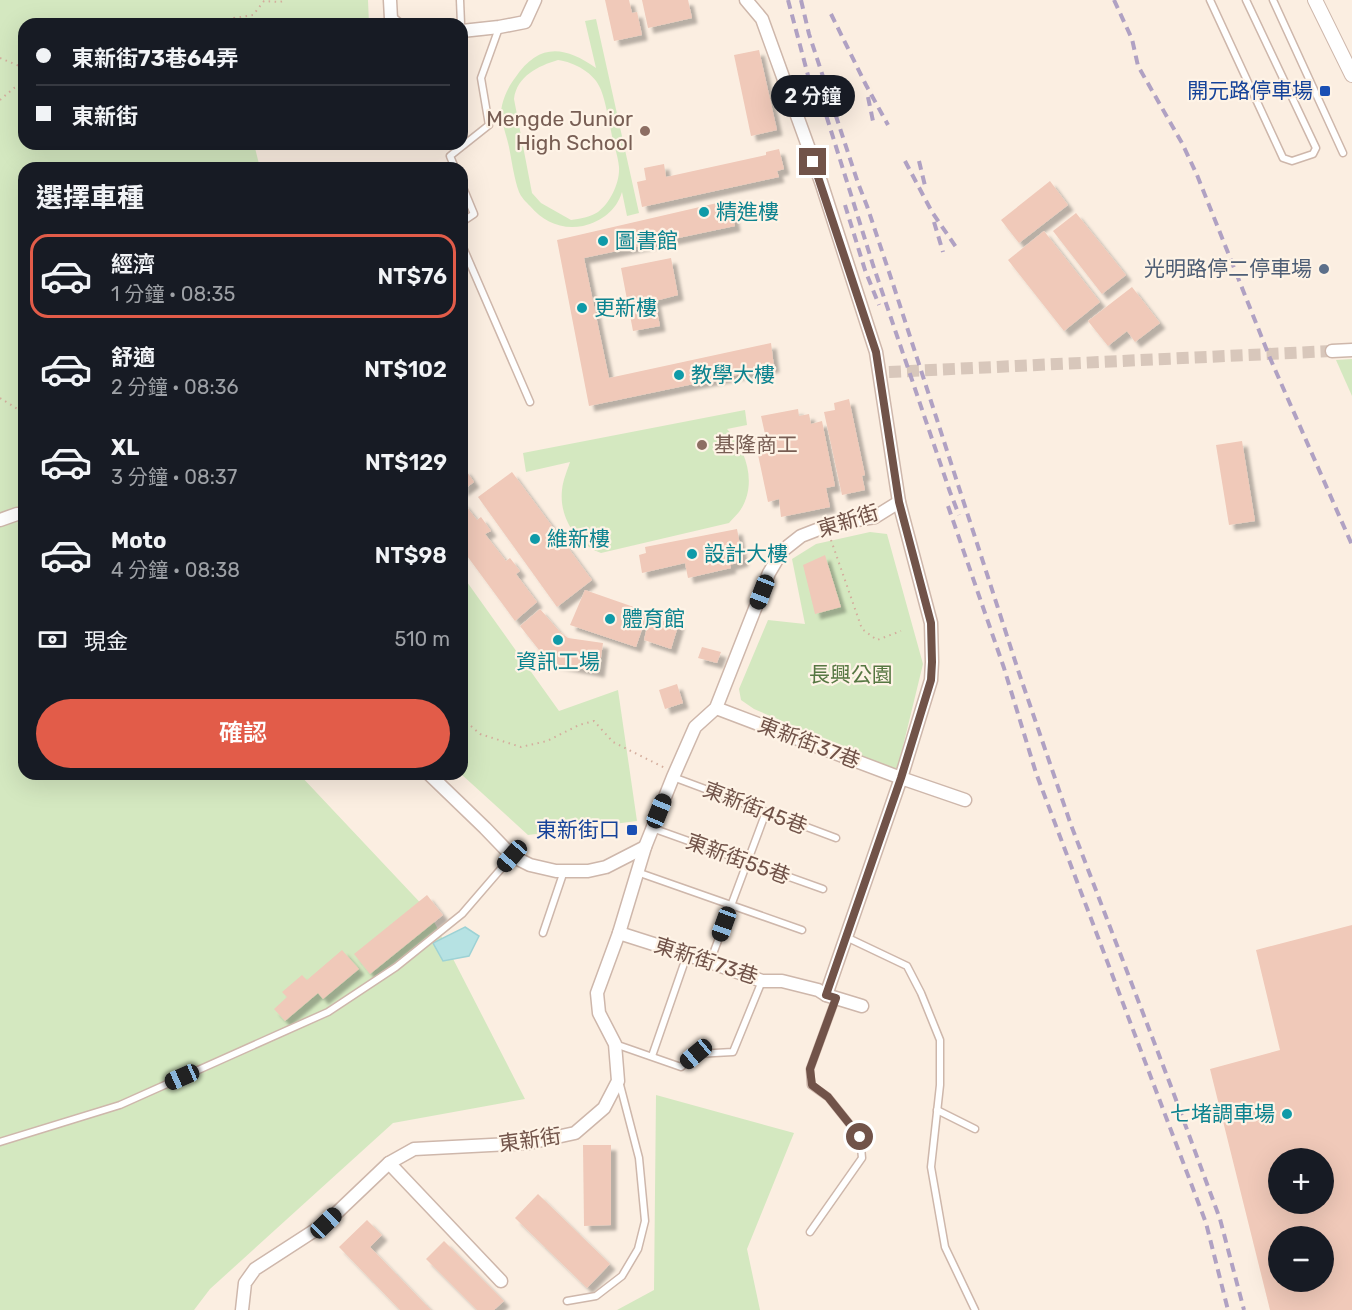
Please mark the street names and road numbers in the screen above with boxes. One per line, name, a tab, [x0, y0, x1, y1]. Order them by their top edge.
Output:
street label: 東新街	[814, 499, 882, 542]
street label: 東新街37巷	[755, 712, 864, 773]
street label: 東新街45巷	[700, 776, 811, 839]
street label: 東新街55巷	[683, 828, 794, 889]
street label: 東新街73巷	[651, 932, 761, 989]
street label: 東新街	[497, 1123, 563, 1156]

